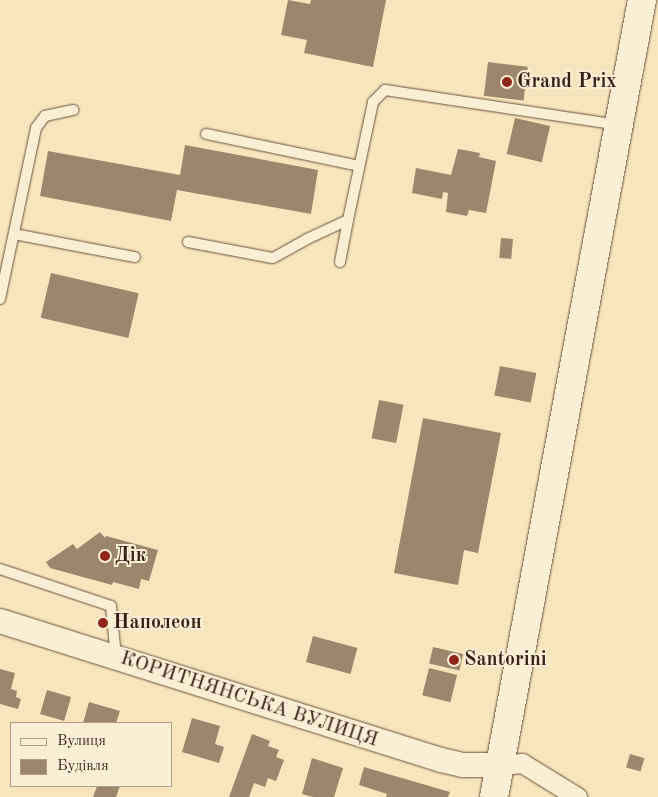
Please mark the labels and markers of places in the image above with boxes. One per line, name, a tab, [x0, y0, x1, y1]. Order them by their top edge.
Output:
place label: Grand Prix	[517, 70, 617, 94]
marker: Grand Prix	[501, 76, 513, 88]
place label: Дік	[115, 544, 146, 568]
marker: Дік	[99, 550, 111, 562]
place label: Наполеон	[113, 611, 202, 635]
marker: Наполеон	[97, 617, 109, 629]
place label: Santorini	[464, 648, 547, 672]
marker: Santorini	[448, 654, 460, 666]

